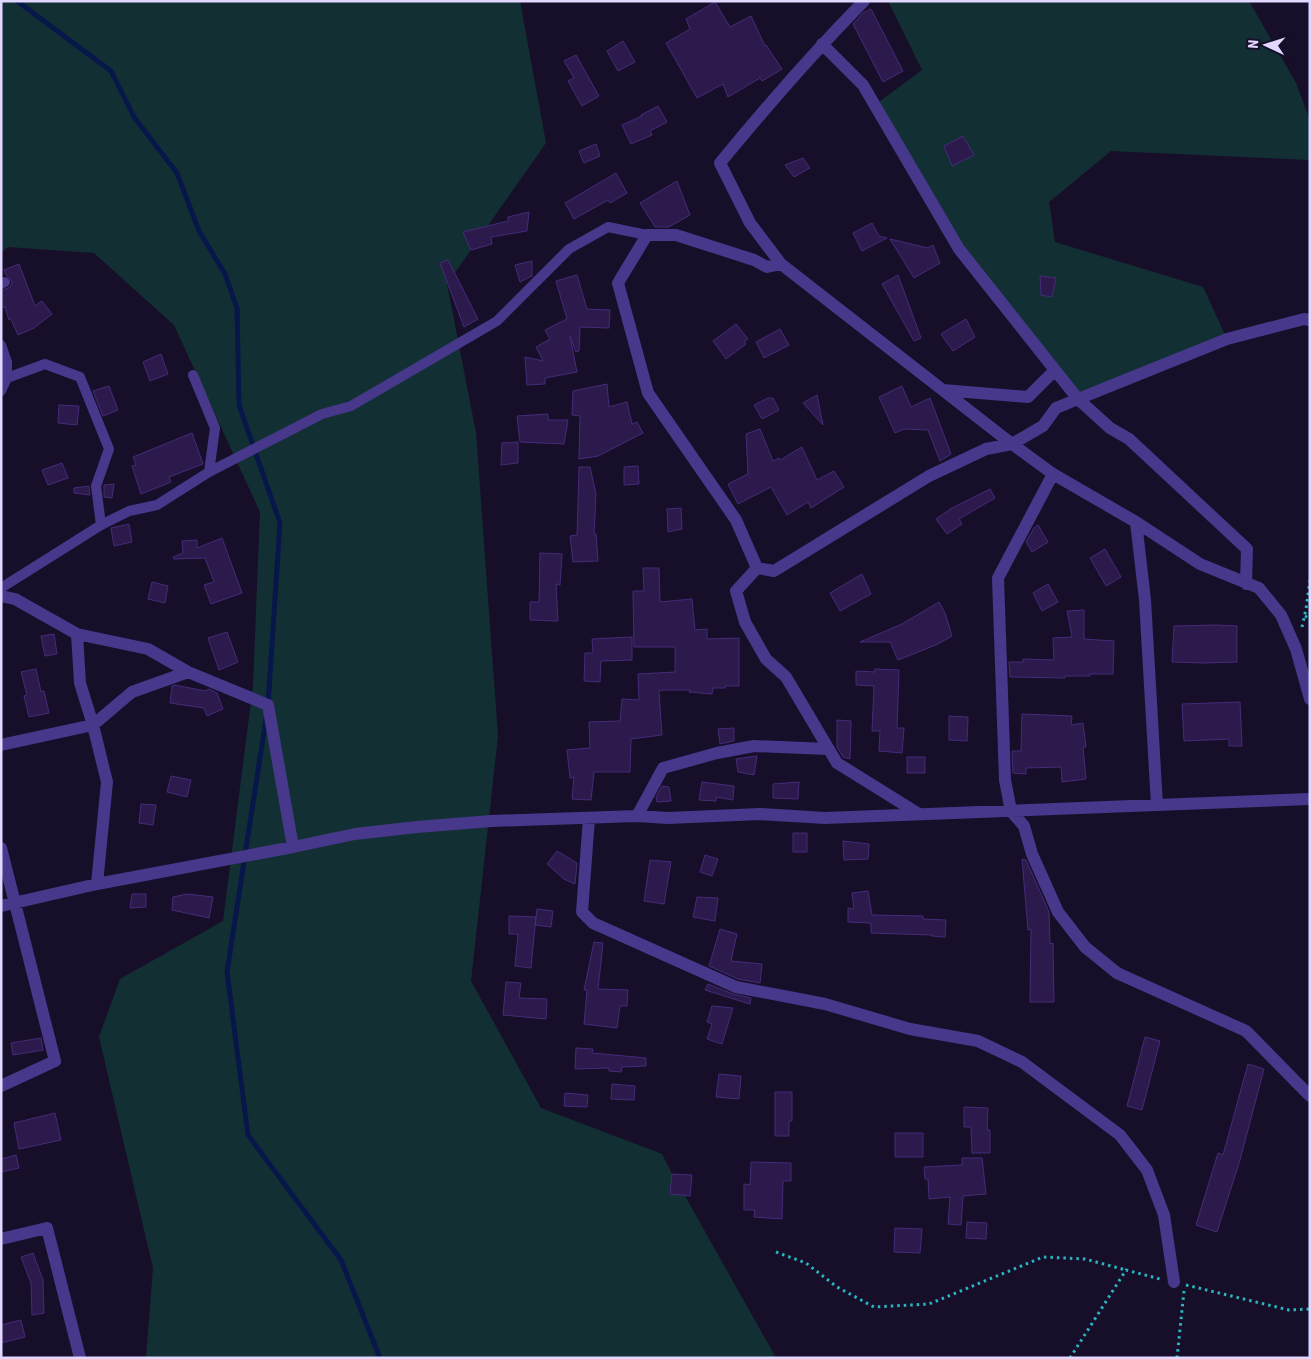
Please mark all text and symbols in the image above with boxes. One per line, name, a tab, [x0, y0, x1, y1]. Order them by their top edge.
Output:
north arrow	[1241, 20, 1291, 70]
text: N	[1245, 39, 1261, 49]

